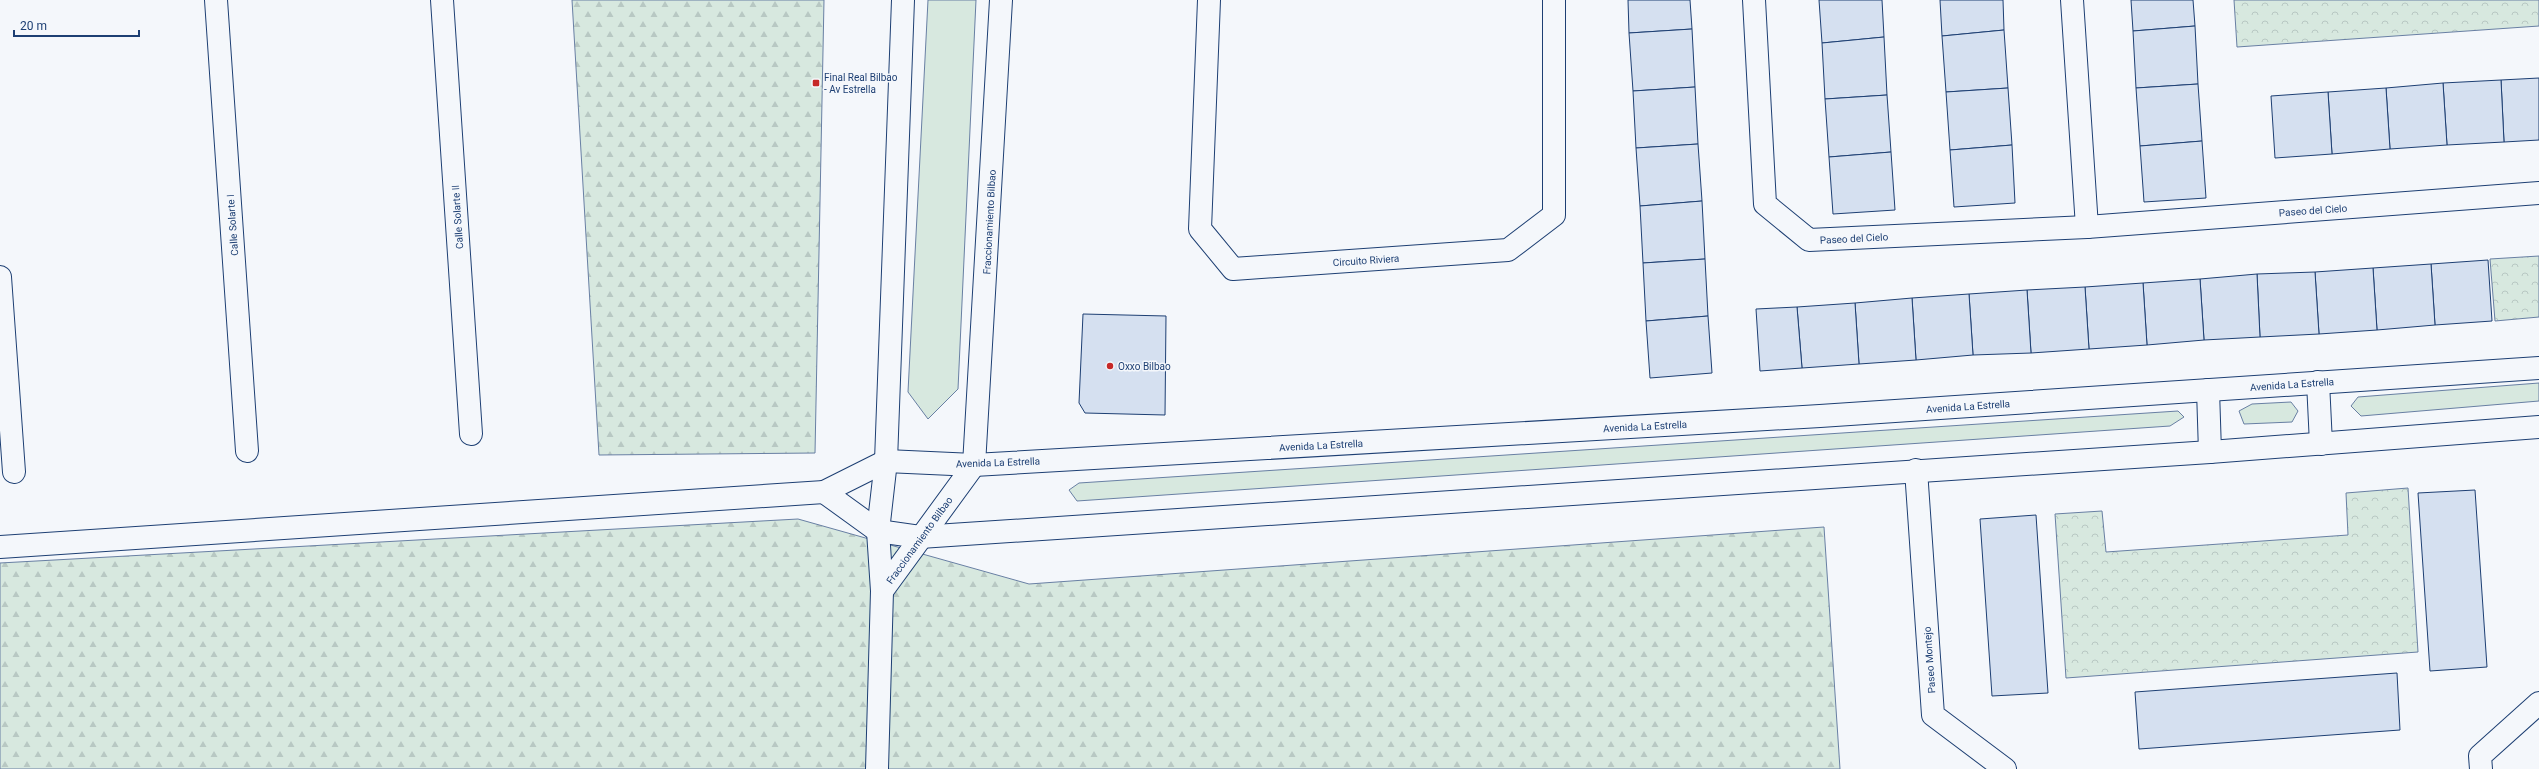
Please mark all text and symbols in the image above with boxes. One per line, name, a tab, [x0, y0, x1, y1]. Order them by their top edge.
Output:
scale bar	[14, 12, 139, 38]
text: 20 m	[20, 19, 47, 33]
place label: Final Real Bilbao - Av Estrella	[824, 72, 898, 95]
marker: Final Real Bilbao - Av Estrella	[811, 78, 821, 88]
street label: Fraccionamiento Bilbao	[981, 169, 998, 275]
street label: Calle Solarte II	[450, 185, 465, 249]
street label: Calle Solarte I	[225, 194, 240, 256]
street label: Paseo del Cielo	[2278, 203, 2348, 218]
street label: Paseo del Cielo	[1819, 231, 1889, 246]
street label: Circuito Riviera	[1332, 253, 1400, 268]
marker: Oxxo Bilbao	[1105, 361, 1115, 371]
place label: Oxxo Bilbao	[1118, 361, 1171, 372]
street label: Avenida La Estrella	[2250, 376, 2334, 393]
street label: Avenida La Estrella	[1926, 398, 2010, 415]
street label: Avenida La Estrella	[1603, 419, 1687, 434]
street label: Avenida La Estrella	[1279, 438, 1363, 453]
street label: Avenida La Estrella	[956, 456, 1040, 469]
street label: Fraccionamiento Bilbao	[884, 494, 955, 586]
street label: Paseo Montejo	[1922, 626, 1937, 694]

